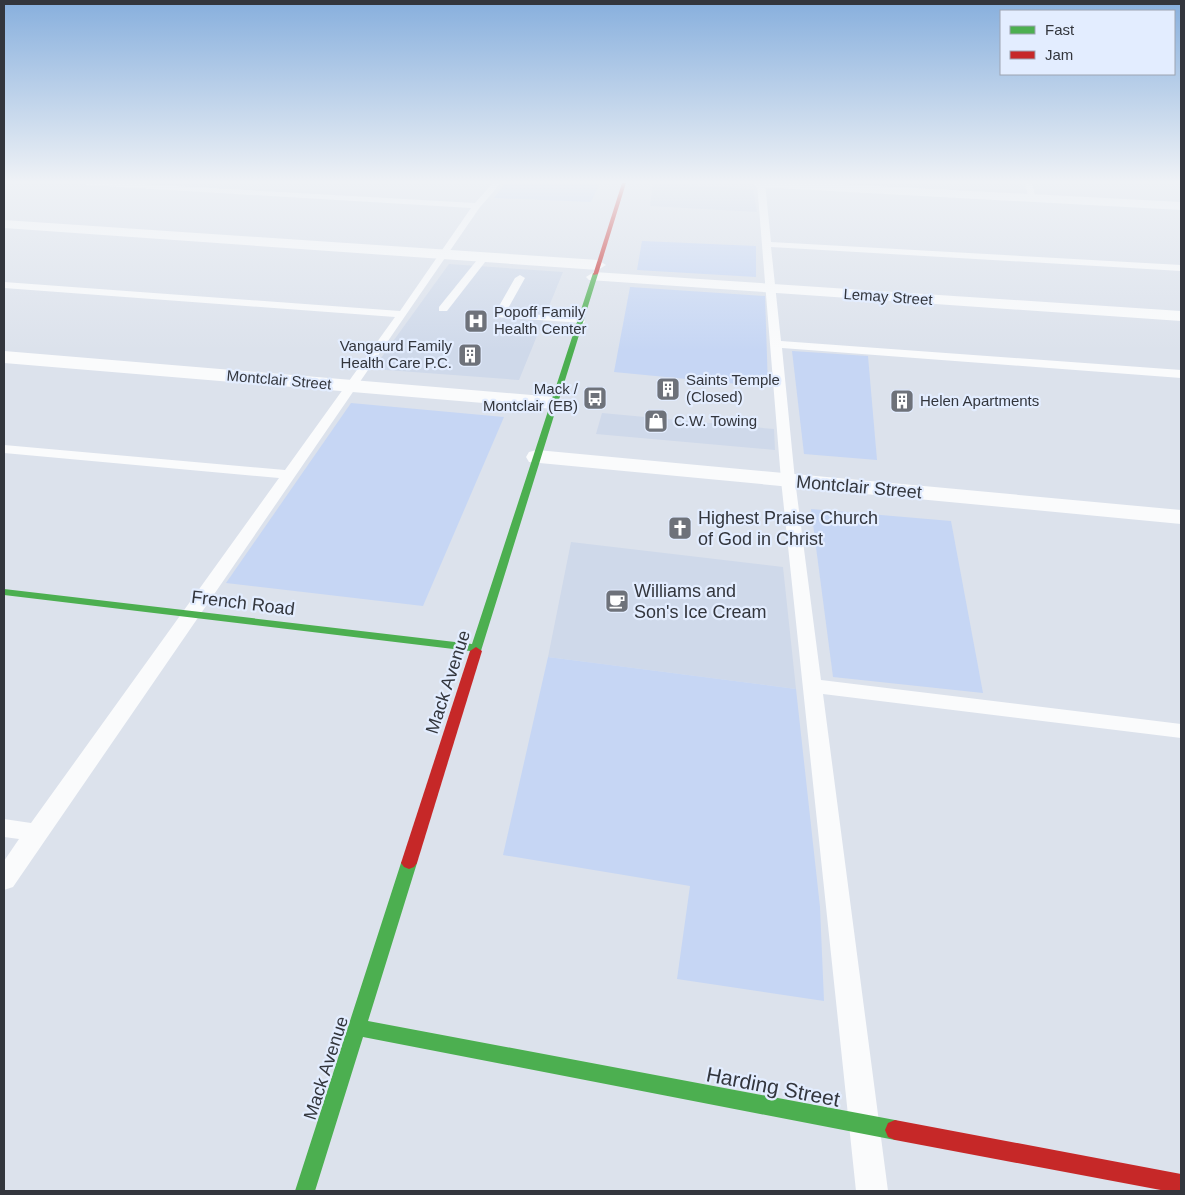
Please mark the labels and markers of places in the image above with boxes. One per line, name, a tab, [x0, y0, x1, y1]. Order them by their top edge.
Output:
place label: Popoff Family Health Center	[494, 303, 587, 337]
hospital icon: Popoff Family Health Center	[463, 308, 489, 334]
place label: Vangaurd Family Health Care P.C.	[340, 337, 452, 371]
building icon: Vangaurd Family Health Care P.C.	[457, 342, 483, 368]
place label: Saints Temple (Closed)	[686, 371, 780, 405]
building icon: Saints Temple (Closed)	[655, 376, 681, 402]
place label: Mack / Montclair (EB)	[483, 380, 579, 414]
bus stop icon: Mack / Montclair (EB)	[582, 385, 608, 411]
building icon: Helen Apartments	[889, 388, 915, 414]
place label: Helen Apartments	[920, 392, 1039, 409]
shop icon: C.W. Towing	[643, 408, 669, 434]
place label: C.W. Towing	[674, 412, 757, 429]
place label: Highest Praise Church of God in Christ	[698, 508, 878, 549]
church icon: Highest Praise Church of God in Christ	[667, 515, 693, 541]
place label: Williams and Son's Ice Cream	[634, 581, 767, 622]
cafe icon: Williams and Son's Ice Cream	[604, 588, 630, 614]

